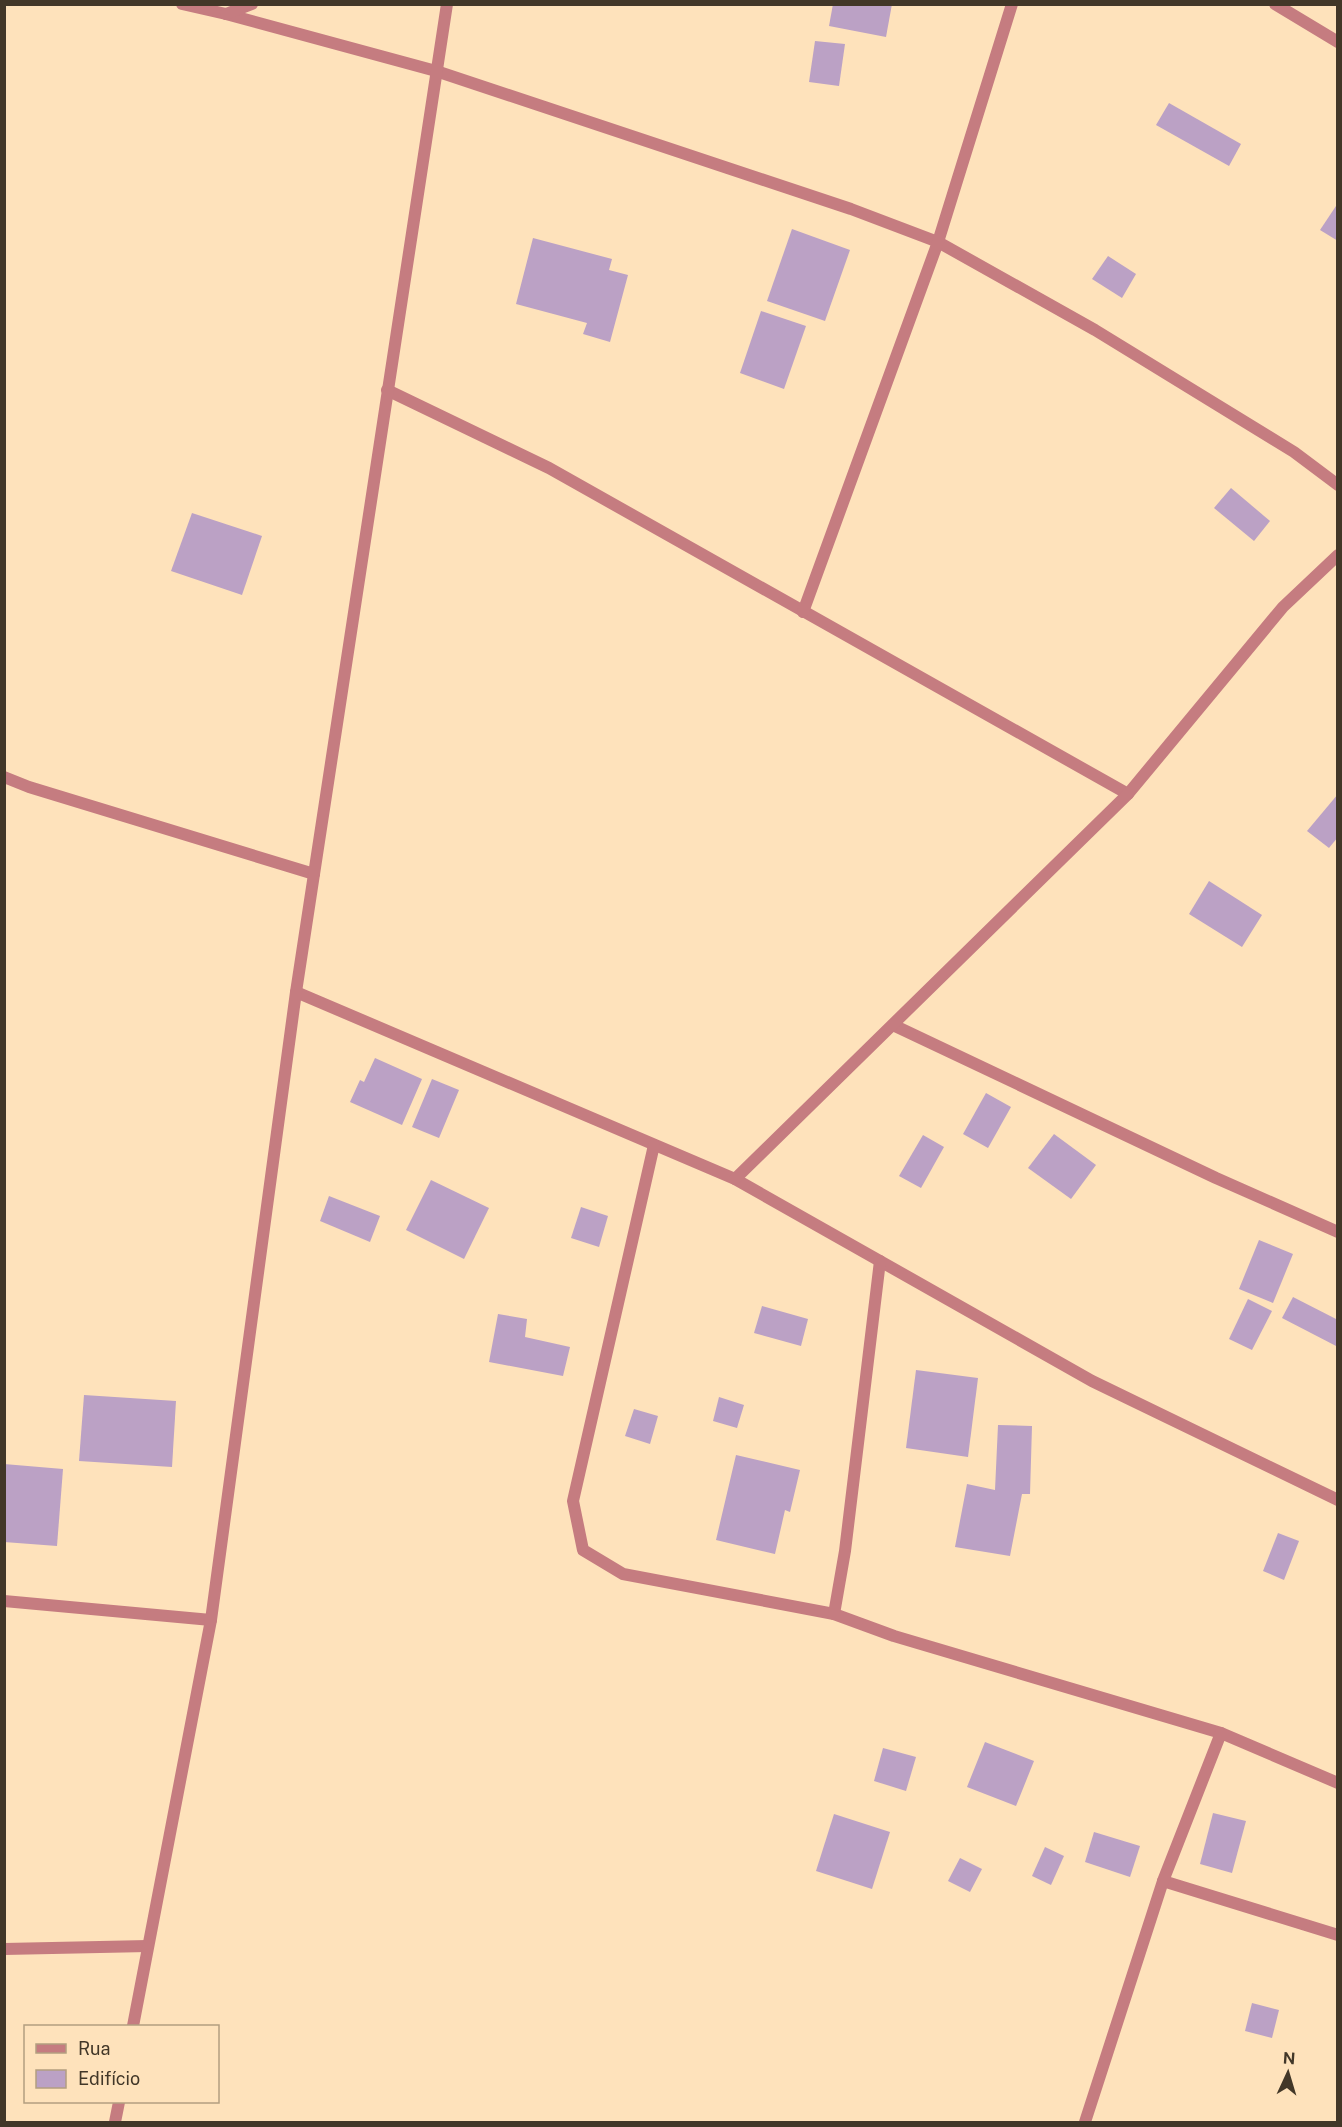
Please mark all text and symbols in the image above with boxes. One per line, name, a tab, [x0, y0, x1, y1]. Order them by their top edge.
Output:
legend	[24, 2025, 219, 2103]
text: Rua	[78, 2038, 110, 2059]
north arrow	[1258, 2043, 1318, 2103]
text: N	[1282, 2049, 1296, 2068]
text: Edifício	[78, 2068, 140, 2089]

